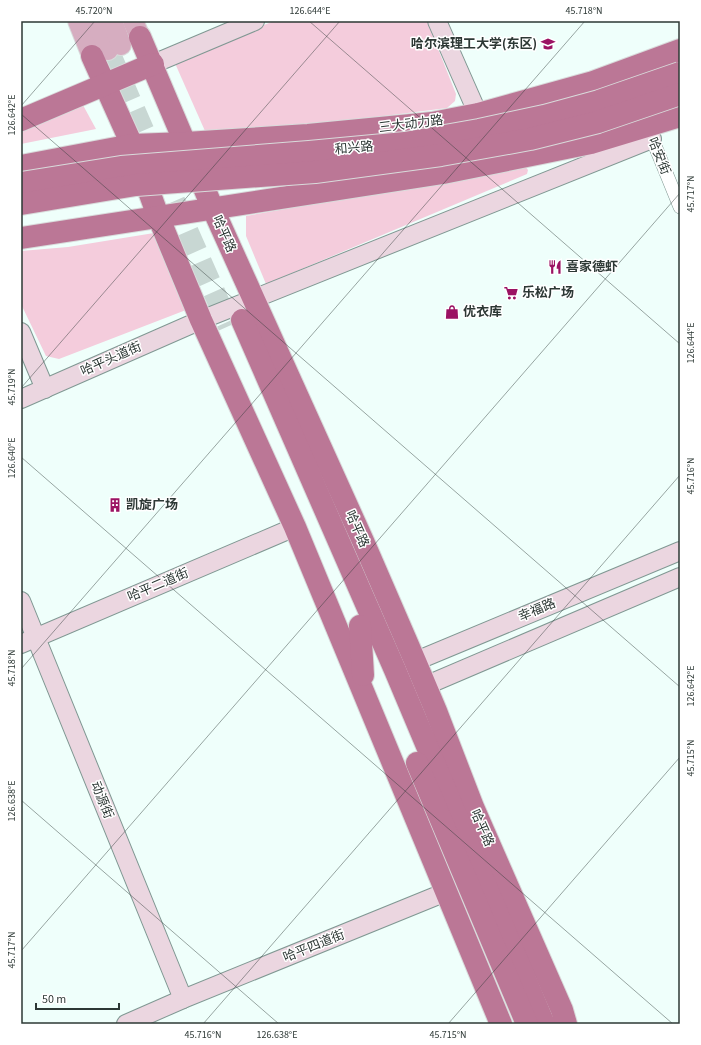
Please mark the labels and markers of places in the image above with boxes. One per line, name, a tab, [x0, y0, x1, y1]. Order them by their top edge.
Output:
place label: 哈尔滨理工大学(东区)	[411, 35, 537, 53]
school or university icon: 哈尔滨理工大学(东区)	[540, 36, 556, 52]
place label: 喜家德虾	[566, 258, 618, 276]
restaurant icon: 喜家德虾	[547, 259, 563, 275]
place label: 乐松广场	[522, 284, 574, 302]
supermarket icon: 乐松广场	[503, 285, 519, 301]
place label: 优衣库	[463, 303, 502, 321]
shop icon: 优衣库	[444, 304, 460, 320]
place label: 凯旋广场	[126, 496, 178, 514]
building icon: 凯旋广场	[107, 497, 123, 513]

